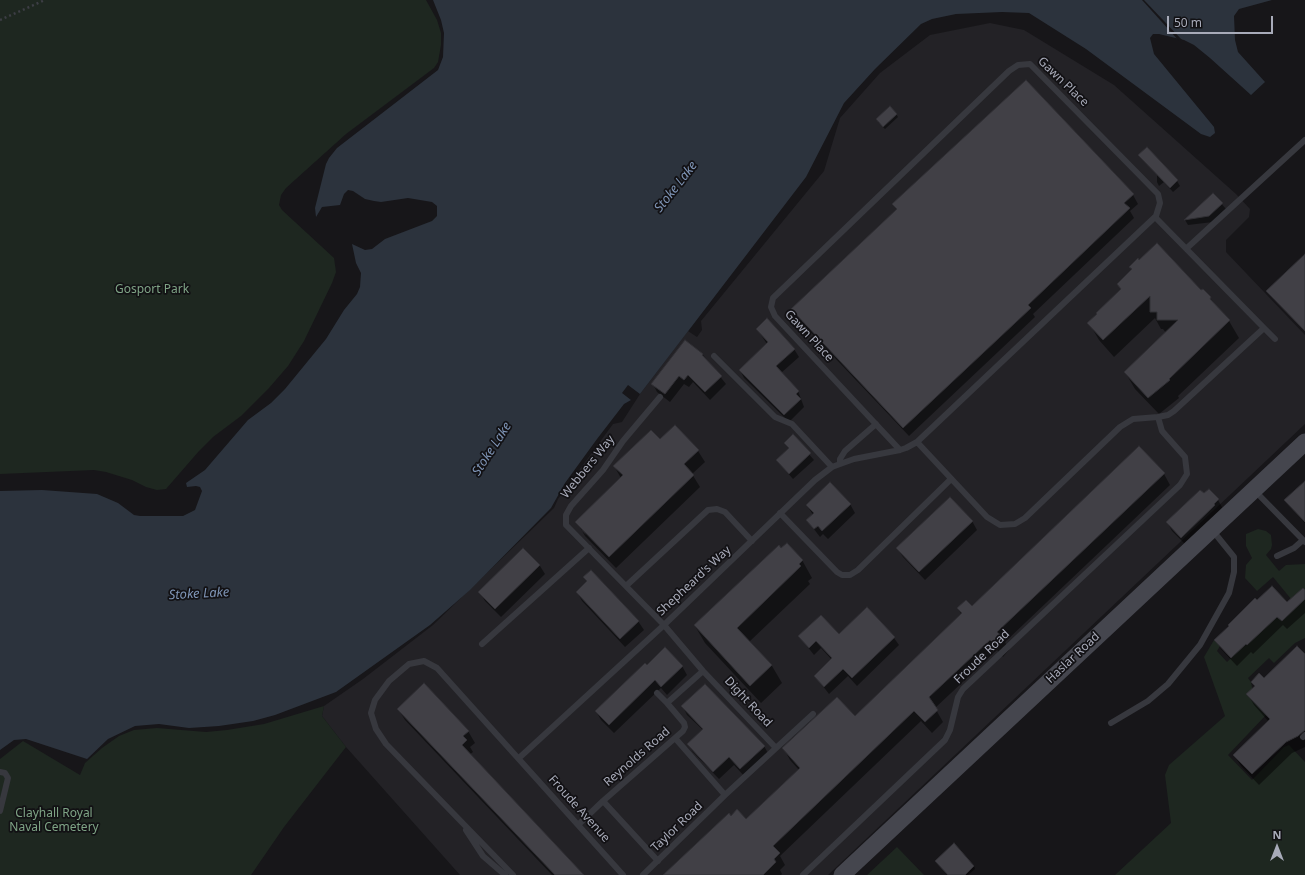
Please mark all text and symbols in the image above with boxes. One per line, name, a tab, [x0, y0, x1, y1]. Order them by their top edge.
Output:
scale bar	[1169, 8, 1275, 34]
text: 50 m	[1174, 14, 1202, 31]
street label: Gawn Place	[1035, 54, 1091, 110]
water label: Stoke Lake	[651, 158, 701, 216]
park label: Gosport Park	[115, 283, 189, 297]
street label: Gawn Place	[782, 307, 836, 365]
water label: Stoke Lake	[469, 419, 515, 479]
street label: Webbers Way	[558, 433, 618, 501]
street label: Shepheard's Way	[654, 543, 734, 619]
water label: Stoke Lake	[168, 585, 230, 603]
street label: Froude Road	[951, 627, 1013, 687]
street label: Haslar Road	[1043, 630, 1103, 686]
street label: Dight Road	[721, 674, 775, 730]
street label: Reynolds Road	[601, 724, 673, 790]
street label: Froude Avenue	[545, 773, 613, 845]
street label: Taylor Road	[648, 799, 706, 855]
park label: Clayhall Royal Naval Cemetery	[9, 807, 99, 835]
north arrow	[1257, 827, 1297, 867]
text: N	[1273, 827, 1281, 842]

